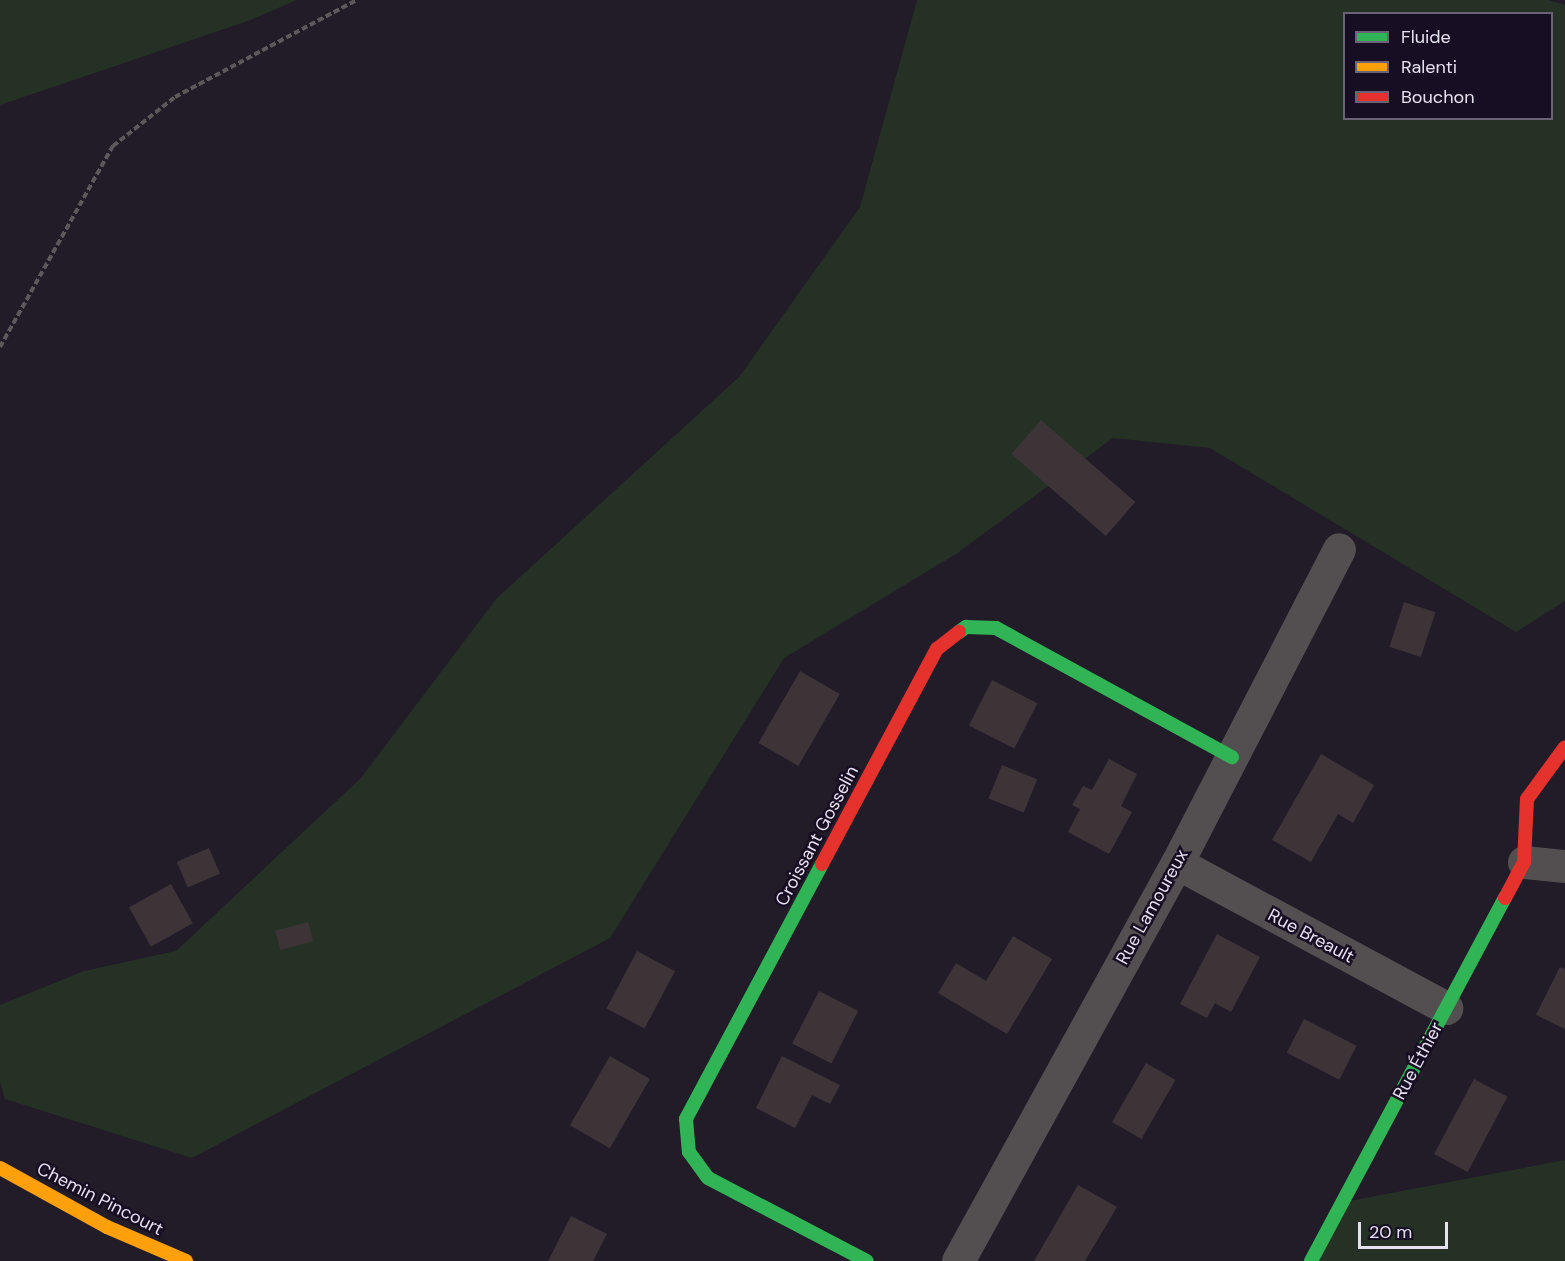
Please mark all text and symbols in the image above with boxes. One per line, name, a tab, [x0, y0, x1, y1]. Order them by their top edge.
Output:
legend	[1343, 12, 1553, 120]
text: Fluide	[1401, 25, 1451, 49]
text: Ralenti	[1401, 55, 1457, 79]
text: Bouchon	[1401, 85, 1475, 109]
street label: Croissant Gosselin	[771, 762, 863, 910]
street label: Rue Lamoureux	[1112, 846, 1192, 968]
street label: Rue Breault	[1264, 904, 1358, 968]
street label: Rue Éthier	[1389, 1018, 1447, 1104]
street label: Chemin Pincourt	[33, 1158, 167, 1240]
scale bar	[1361, 1210, 1451, 1248]
text: 20 m	[1369, 1220, 1412, 1244]

